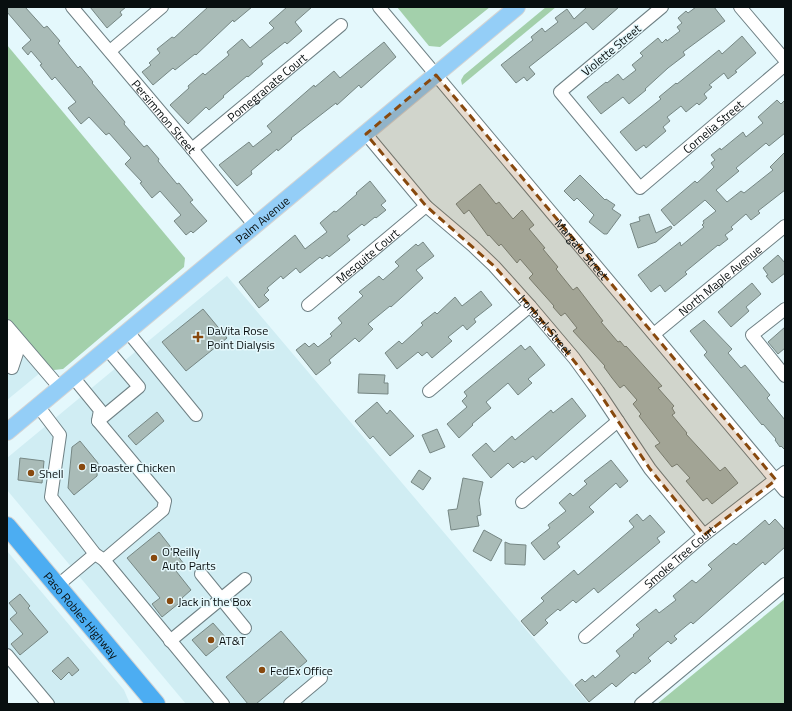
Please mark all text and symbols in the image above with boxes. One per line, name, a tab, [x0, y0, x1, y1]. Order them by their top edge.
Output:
street label: Violette Street	[577, 19, 646, 81]
street label: Pomegranate Court	[223, 48, 311, 126]
street label: Persimmon Street	[127, 75, 202, 158]
street label: Cornelia Street	[678, 95, 748, 158]
street label: Palm Avenue	[231, 191, 294, 248]
street label: Margalo Street	[551, 214, 614, 285]
street label: Mesquite Court	[331, 223, 403, 288]
street label: North Maple Avenue	[674, 240, 766, 320]
street label: Ironbark Street	[514, 290, 578, 361]
place label: DaVita Rose Point Dialysis	[207, 321, 275, 354]
marker: DaVita Rose Point Dialysis	[192, 331, 204, 343]
place label: Broaster Chicken	[90, 458, 175, 477]
marker: Broaster Chicken	[77, 462, 87, 472]
place label: Shell	[39, 464, 64, 483]
marker: Shell	[26, 468, 36, 478]
street label: Smoke Tree Court	[639, 520, 720, 592]
place label: O'Reilly Auto Parts	[162, 542, 216, 575]
marker: O'Reilly Auto Parts	[149, 553, 159, 563]
street label: Paso Robles Highway	[39, 567, 124, 663]
place label: Jack in the Box	[178, 592, 252, 611]
marker: Jack in the Box	[165, 596, 175, 606]
place label: AT&T	[219, 631, 246, 650]
marker: AT&T	[206, 635, 216, 645]
place label: FedEx Office	[270, 661, 333, 680]
marker: FedEx Office	[257, 665, 267, 675]

